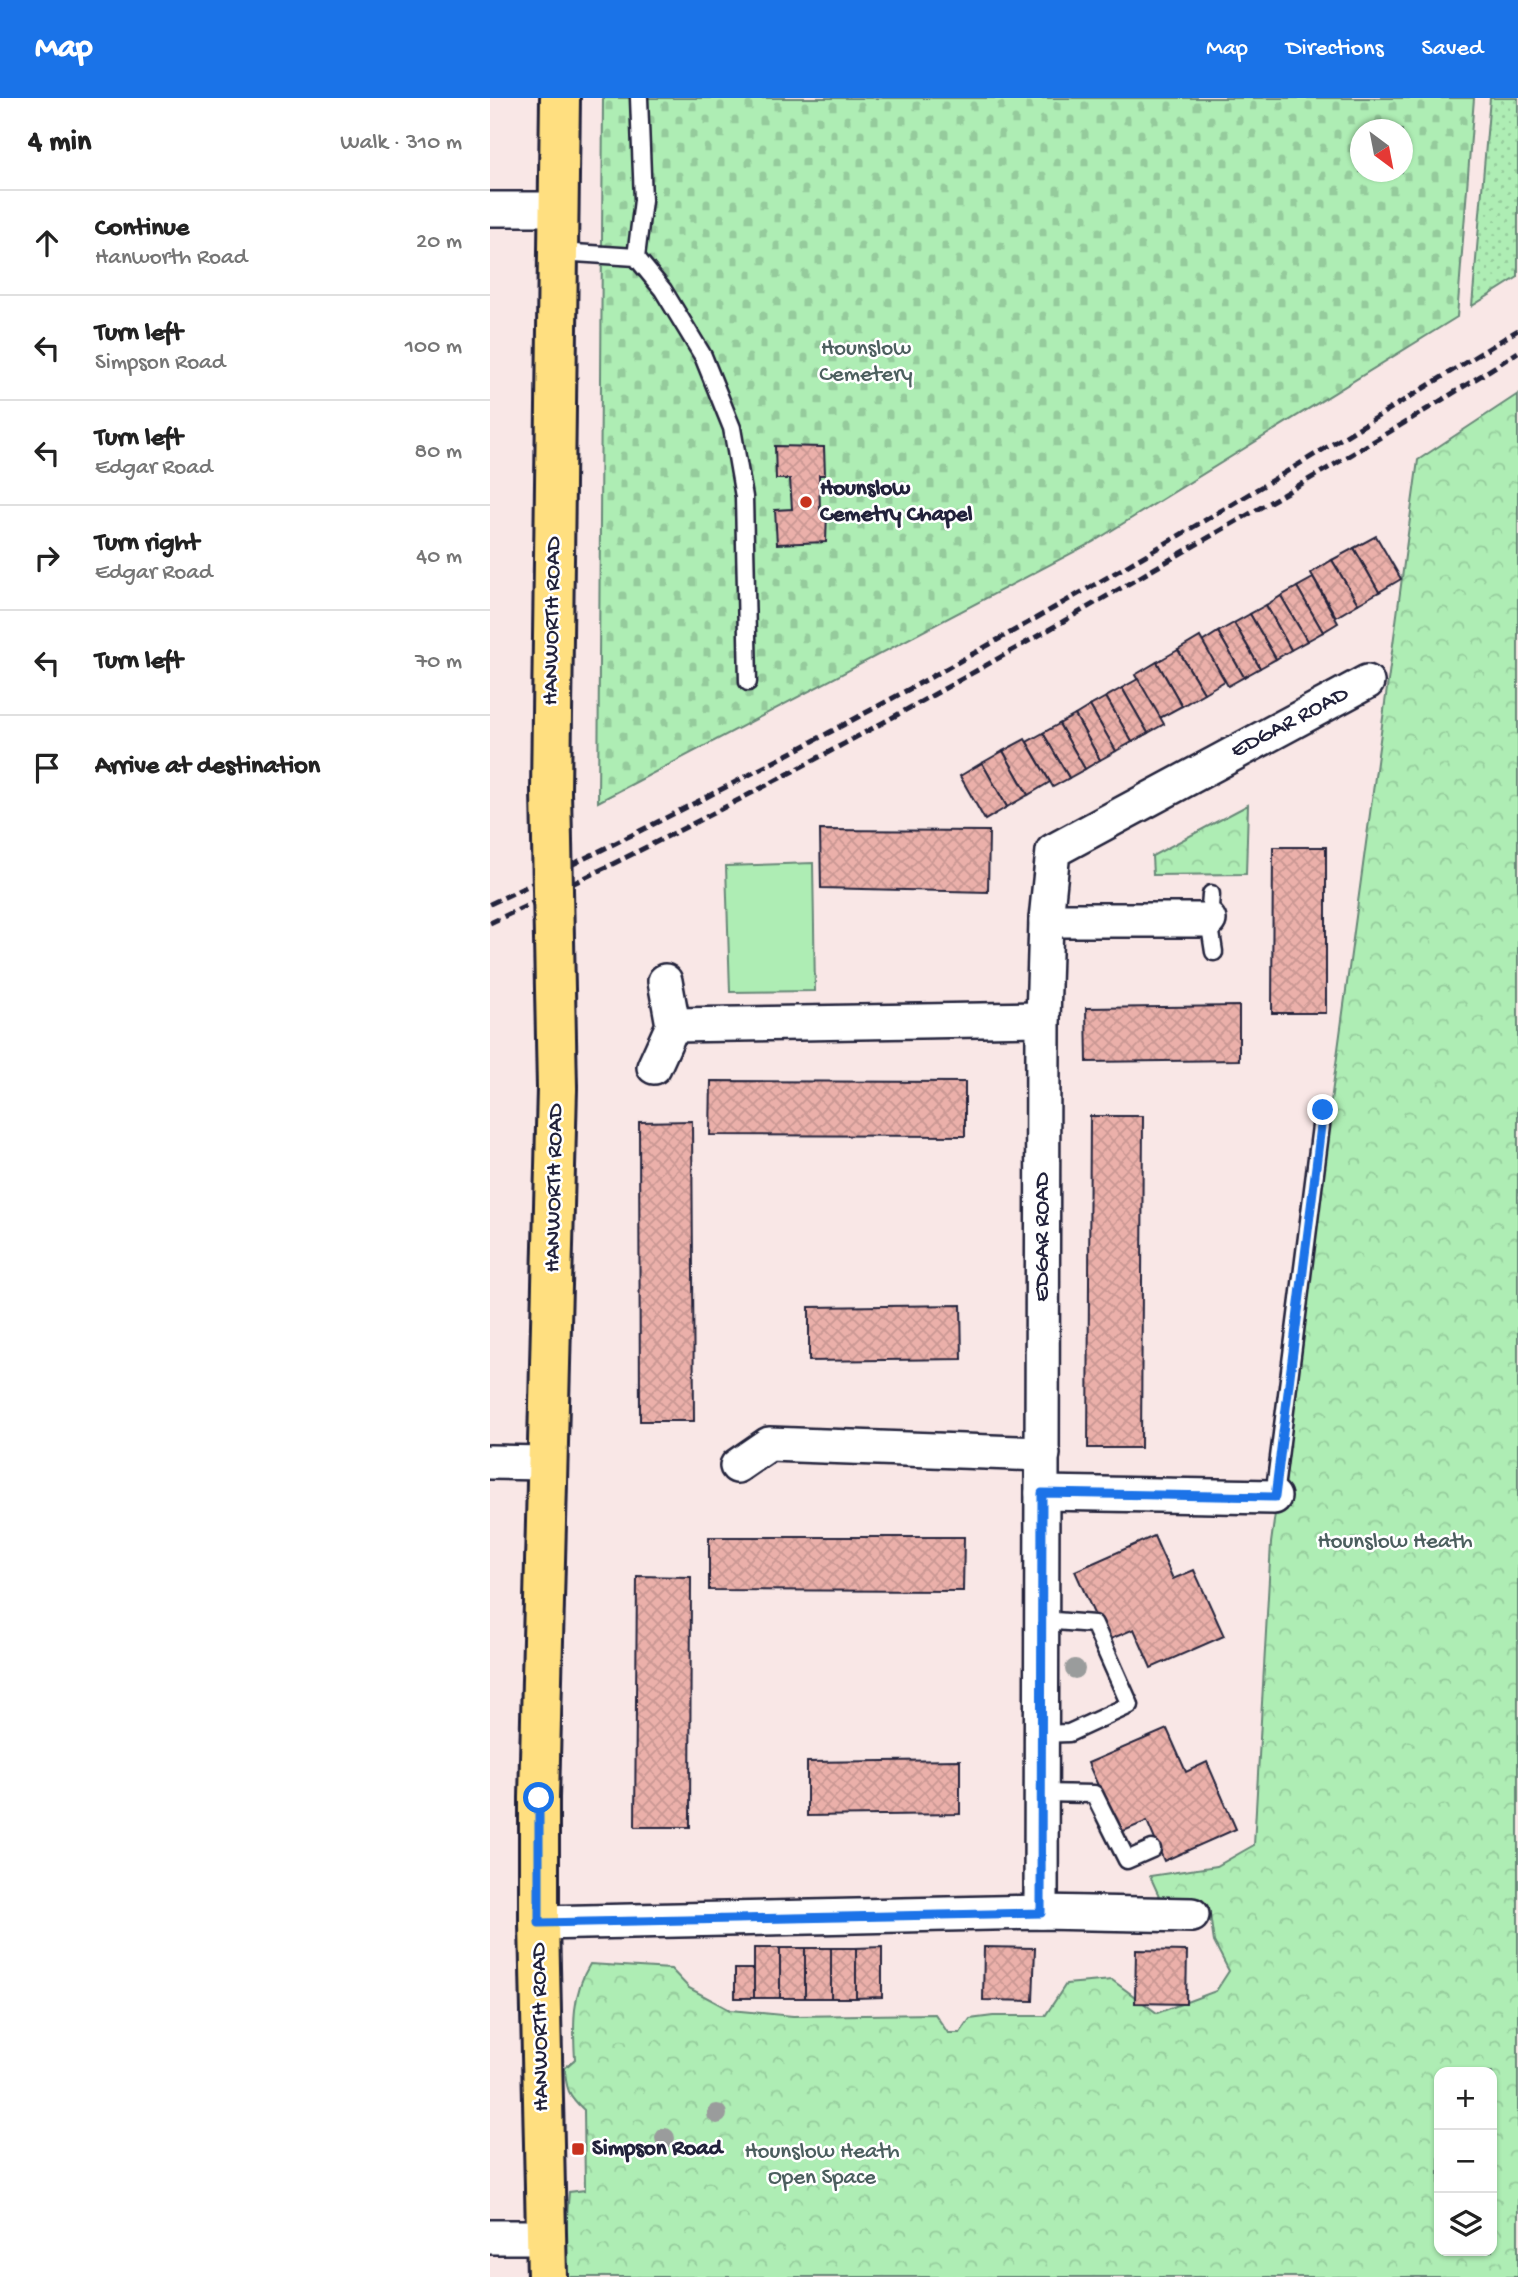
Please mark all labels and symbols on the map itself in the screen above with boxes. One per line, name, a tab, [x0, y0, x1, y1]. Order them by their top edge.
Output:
north arrow	[1350, 119, 1413, 182]
park label: Hounslow Cemetery	[819, 336, 913, 389]
place label: Hounslow Cemetry Chapel	[820, 476, 973, 529]
marker: Hounslow Cemetry Chapel	[798, 494, 814, 510]
street label: HANWORTH ROAD	[538, 535, 568, 706]
street label: EDGAR ROAD	[1227, 680, 1354, 765]
route end	[1307, 1094, 1338, 1125]
street label: HANWORTH ROAD	[540, 1102, 570, 1273]
street label: EDGAR ROAD	[1030, 1171, 1057, 1302]
park label: Hounslow Heath	[1317, 1529, 1473, 1556]
route start	[523, 1782, 554, 1813]
street label: HANWORTH ROAD	[526, 1941, 556, 2112]
place label: Simpson Road	[592, 2136, 725, 2163]
park label: Hounslow Heath Open Space	[744, 2139, 900, 2192]
marker: Simpson Road	[570, 2141, 586, 2157]

